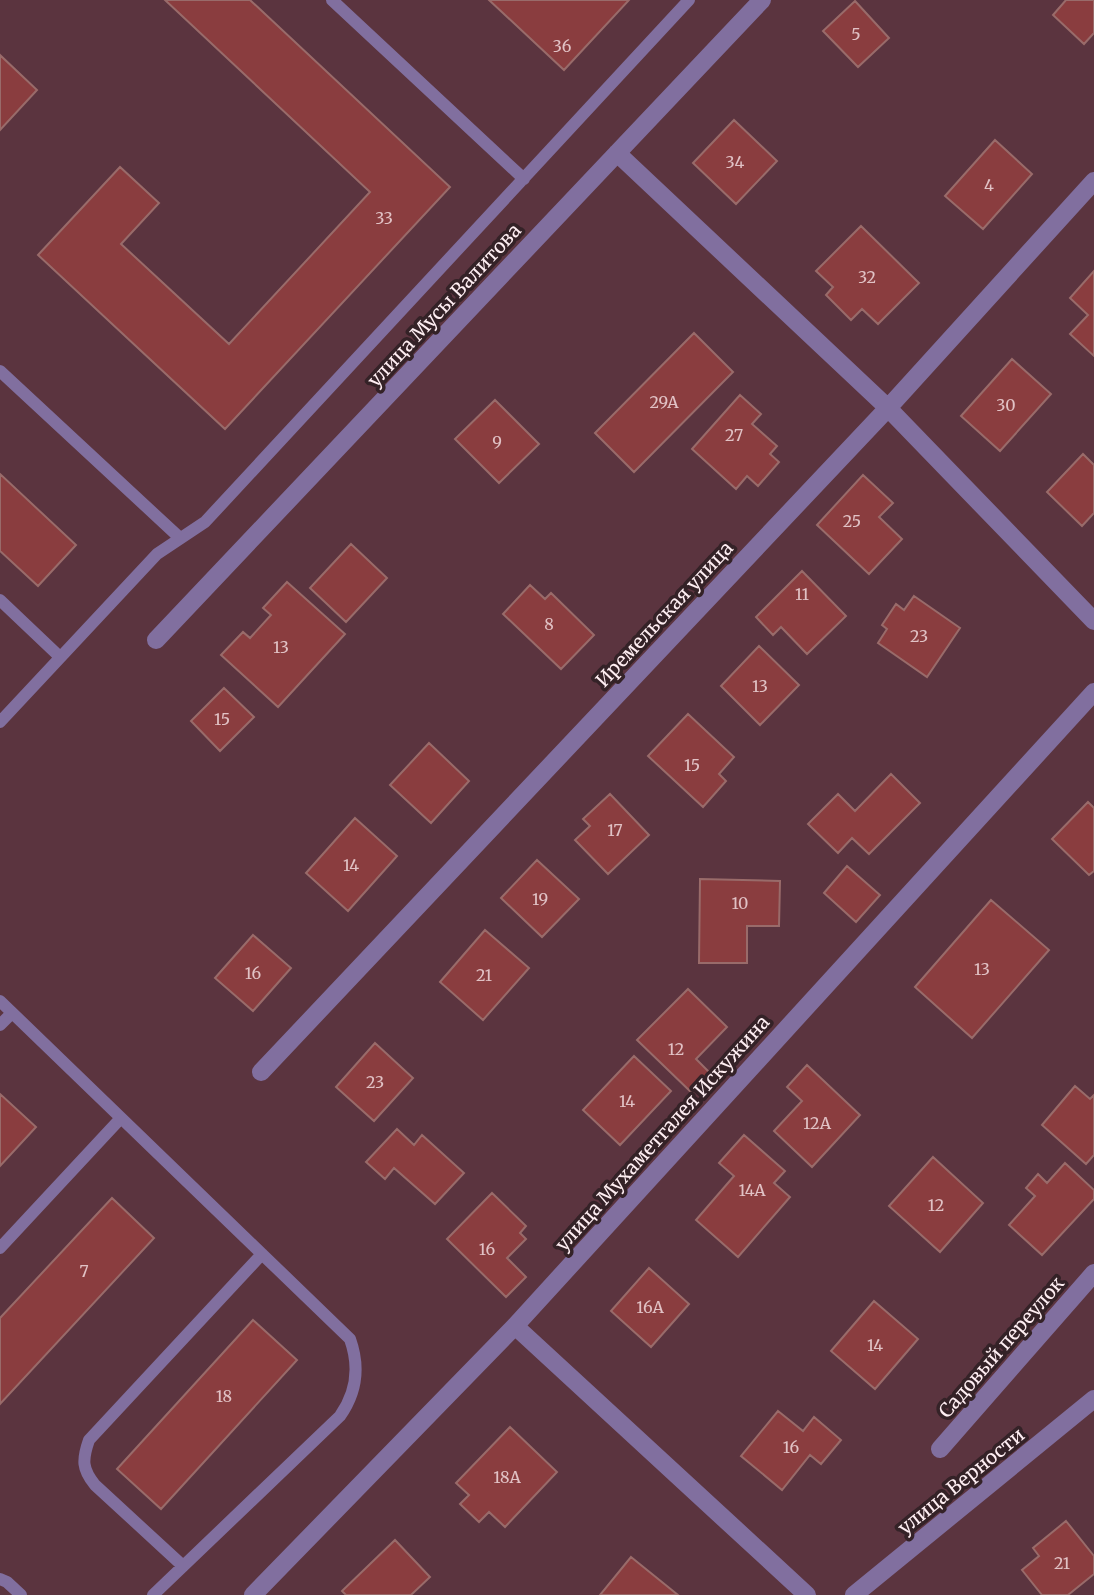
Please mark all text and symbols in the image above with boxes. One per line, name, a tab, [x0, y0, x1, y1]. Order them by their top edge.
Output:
house number: 5	[851, 24, 861, 44]
house number: 36	[553, 36, 572, 56]
house number: 34	[726, 152, 745, 172]
house number: 4	[984, 175, 994, 195]
house number: 33	[375, 208, 393, 228]
street label: улица Мусы Валитова	[362, 218, 526, 392]
house number: 32	[858, 267, 876, 287]
house number: 29А	[649, 392, 679, 412]
house number: 30	[996, 395, 1016, 415]
house number: 27	[725, 425, 743, 445]
house number: 9	[492, 432, 502, 452]
house number: 25	[843, 511, 861, 531]
street label: Иремельская улица	[590, 536, 738, 692]
house number: 11	[795, 584, 809, 604]
house number: 8	[544, 614, 554, 634]
house number: 23	[910, 626, 928, 646]
house number: 13	[273, 637, 289, 657]
house number: 13	[752, 676, 768, 696]
house number: 15	[214, 709, 230, 729]
house number: 15	[684, 755, 700, 775]
house number: 17	[607, 820, 623, 840]
house number: 14	[343, 855, 359, 875]
house number: 19	[532, 889, 548, 909]
house number: 10	[732, 893, 748, 913]
house number: 13	[974, 959, 990, 979]
house number: 16	[245, 963, 261, 983]
house number: 21	[476, 965, 492, 985]
street label: улица Мухаметгалея Искужина	[550, 1010, 774, 1256]
house number: 12	[668, 1039, 684, 1059]
house number: 23	[366, 1072, 384, 1092]
house number: 14	[619, 1091, 635, 1111]
house number: 12А	[803, 1113, 832, 1133]
house number: 14А	[738, 1180, 766, 1200]
house number: 12	[928, 1195, 944, 1215]
house number: 16	[479, 1239, 495, 1259]
house number: 7	[79, 1261, 89, 1281]
street label: Садовый переулок	[933, 1271, 1069, 1423]
house number: 16А	[636, 1297, 664, 1317]
house number: 14	[867, 1335, 883, 1355]
house number: 18	[216, 1386, 232, 1406]
street label: улица Верности	[893, 1423, 1029, 1539]
house number: 16	[783, 1437, 799, 1457]
house number: 18А	[493, 1467, 521, 1487]
house number: 21	[1054, 1553, 1070, 1573]

